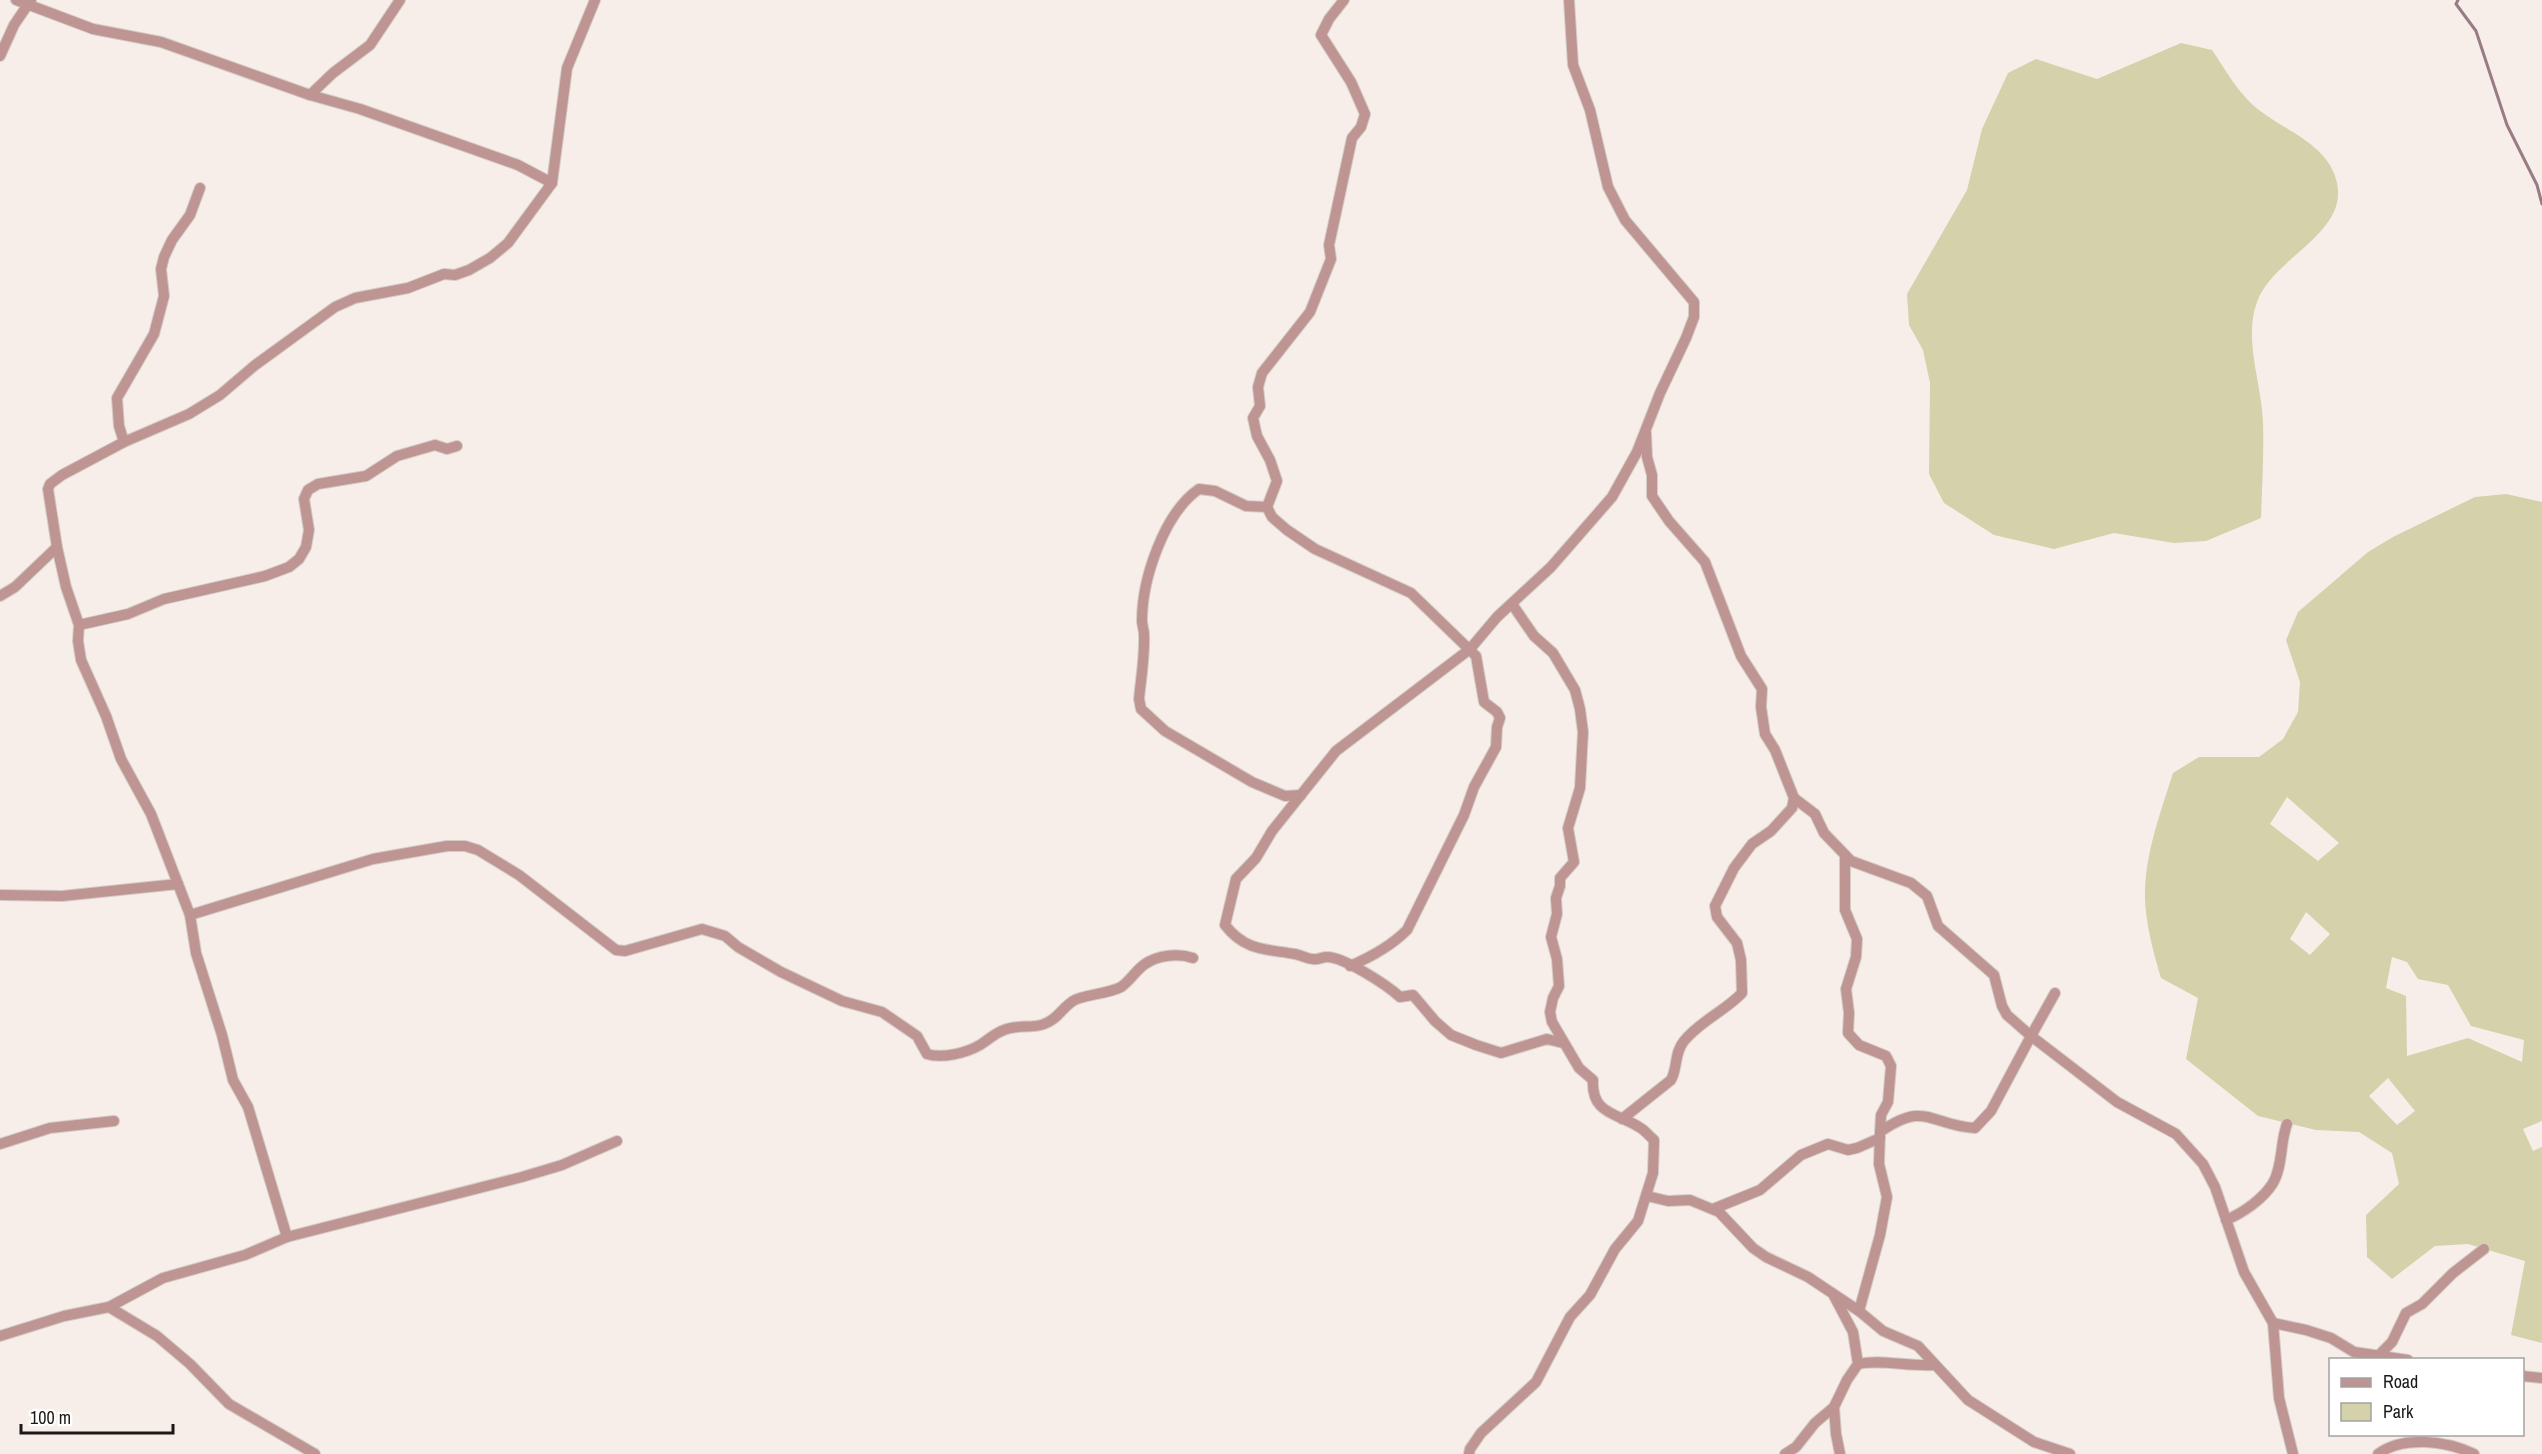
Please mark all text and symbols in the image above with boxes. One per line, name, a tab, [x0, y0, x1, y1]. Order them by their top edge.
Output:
legend	[2329, 1358, 2524, 1436]
text: Road	[2383, 1369, 2418, 1394]
scale bar	[21, 1397, 172, 1435]
text: Park	[2383, 1399, 2414, 1424]
text: 100 m	[30, 1405, 71, 1430]

